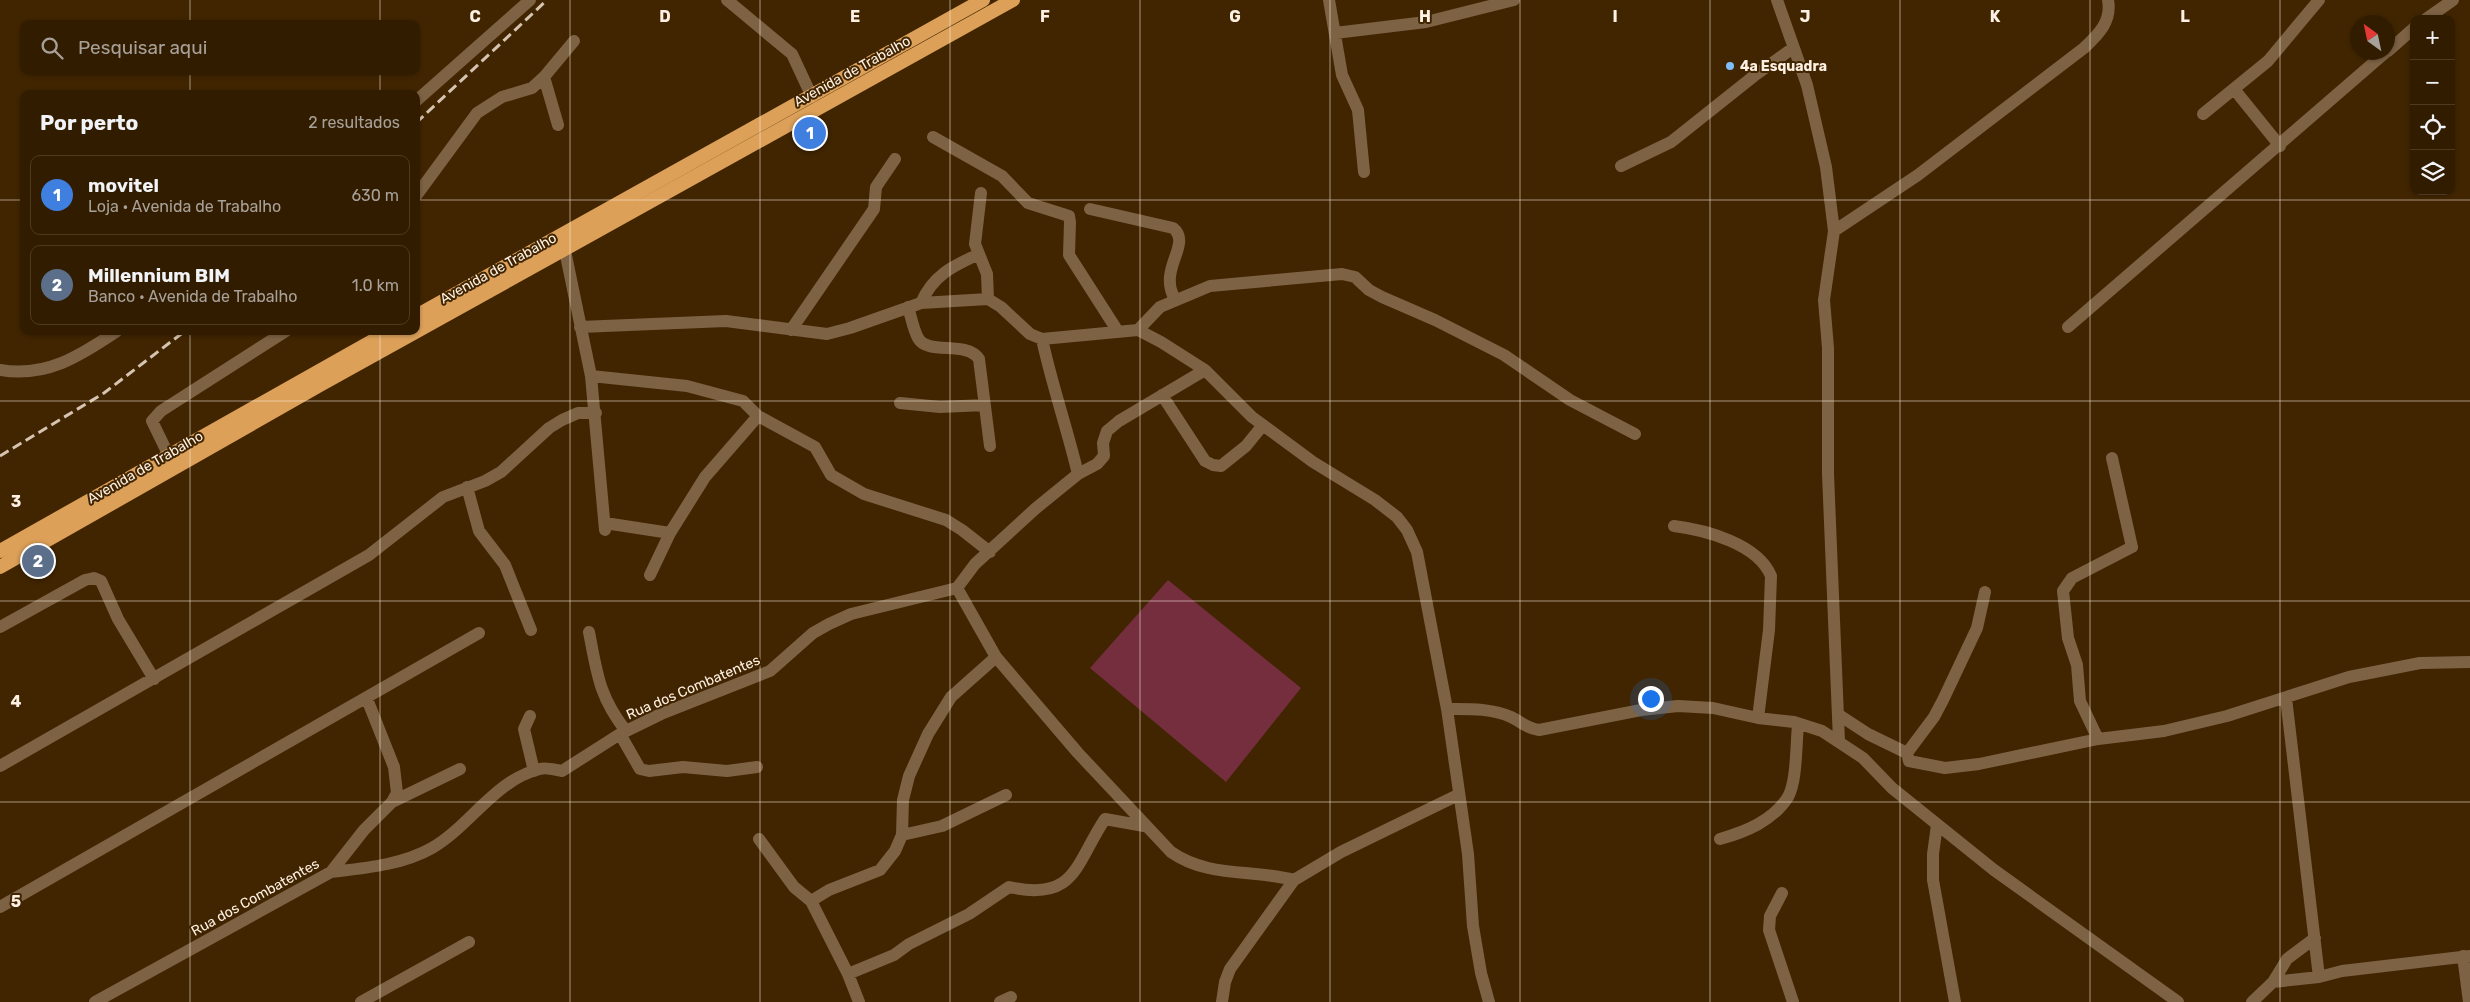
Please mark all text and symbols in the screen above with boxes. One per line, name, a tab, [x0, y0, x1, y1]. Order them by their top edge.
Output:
text: C	[469, 7, 481, 26]
text: D	[659, 7, 671, 26]
text: E	[850, 7, 860, 26]
text: F	[1040, 7, 1050, 26]
text: G	[1229, 7, 1241, 26]
text: H	[1419, 7, 1431, 26]
text: I	[1612, 7, 1618, 26]
text: J	[1800, 7, 1810, 26]
text: K	[1990, 7, 2001, 26]
text: L	[2180, 7, 2190, 26]
north arrow	[2350, 15, 2395, 60]
map controls	[2410, 15, 2455, 195]
button: +	[2410, 15, 2455, 60]
search box	[20, 20, 420, 75]
street label: Avenida de Trabalho	[791, 32, 914, 111]
icon: search	[38, 34, 66, 62]
text: Pesquisar aqui	[78, 36, 207, 59]
place label: 4a Esquadra	[1740, 58, 1827, 75]
marker: 4a Esquadra	[1724, 60, 1736, 72]
button: −	[2410, 60, 2455, 105]
button: locate	[2410, 105, 2455, 150]
text: Por perto	[40, 110, 138, 135]
text: 2 resultados	[308, 113, 400, 132]
pin: 1	[794, 114, 826, 152]
button: layers	[2410, 150, 2455, 195]
text: movitel	[88, 174, 159, 197]
text: 1	[53, 186, 61, 205]
text: 630 m	[351, 186, 399, 205]
text: Loja · Avenida de Trabalho	[88, 197, 281, 216]
street label: Avenida de Trabalho	[437, 229, 560, 308]
text: Millennium BIM	[88, 264, 230, 287]
text: 2	[52, 276, 62, 295]
text: 1.0 km	[352, 276, 399, 295]
text: Banco · Avenida de Trabalho	[88, 287, 297, 306]
street label: Avenida de Trabalho	[84, 427, 206, 507]
text: 3	[11, 492, 21, 511]
pin: 2	[22, 542, 54, 580]
street label: Rua dos Combatentes	[624, 652, 763, 723]
your location	[1638, 686, 1664, 712]
text: 4	[11, 692, 22, 711]
street label: Rua dos Combatentes	[188, 855, 322, 940]
text: 5	[11, 892, 21, 911]

